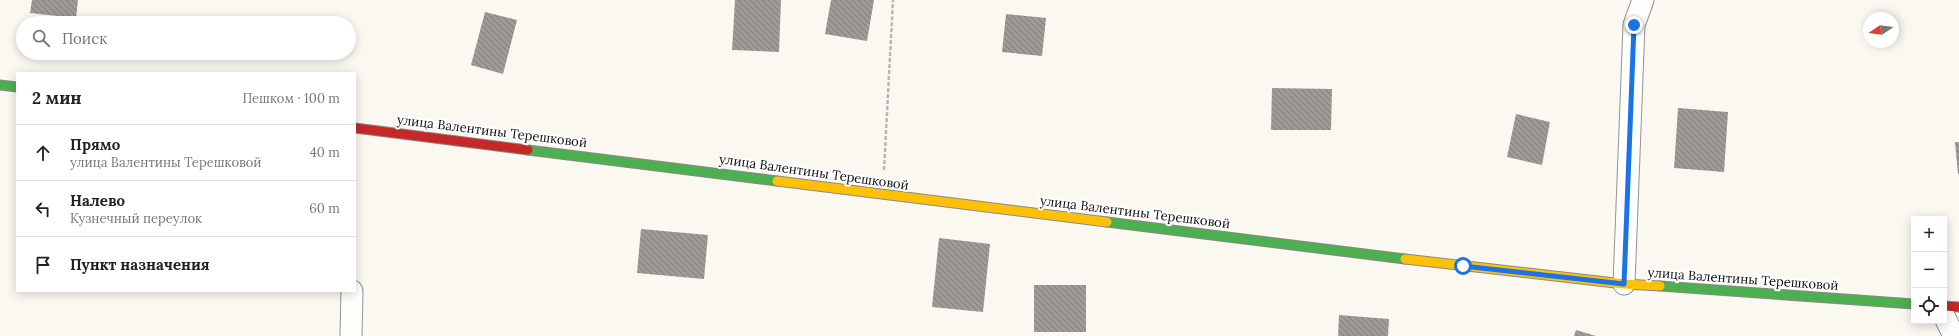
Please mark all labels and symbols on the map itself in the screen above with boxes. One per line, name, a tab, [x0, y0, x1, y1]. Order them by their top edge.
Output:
north arrow	[1863, 12, 1899, 48]
route end	[1625, 16, 1643, 34]
street label: улица Валентины Терешковой	[396, 111, 588, 151]
street label: улица Валентины Терешковой	[718, 150, 910, 194]
street label: улица Валентины Терешковой	[1039, 192, 1231, 232]
route start	[1454, 257, 1472, 275]
street label: улица Валентины Терешковой	[1647, 264, 1839, 294]

